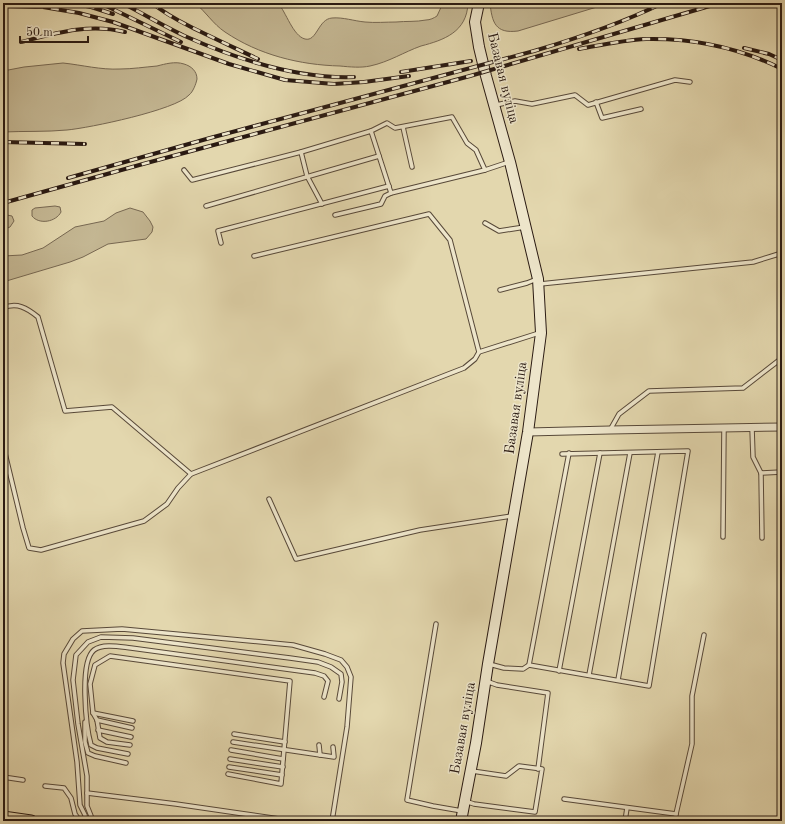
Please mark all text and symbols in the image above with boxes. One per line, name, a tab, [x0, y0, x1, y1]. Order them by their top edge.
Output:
scale bar	[20, 18, 88, 44]
text: 50 m	[26, 26, 53, 39]
street label: Базавая вуліца	[485, 31, 521, 125]
street label: Базавая вуліца	[503, 361, 529, 455]
street label: Базавая вуліца	[448, 681, 478, 775]

